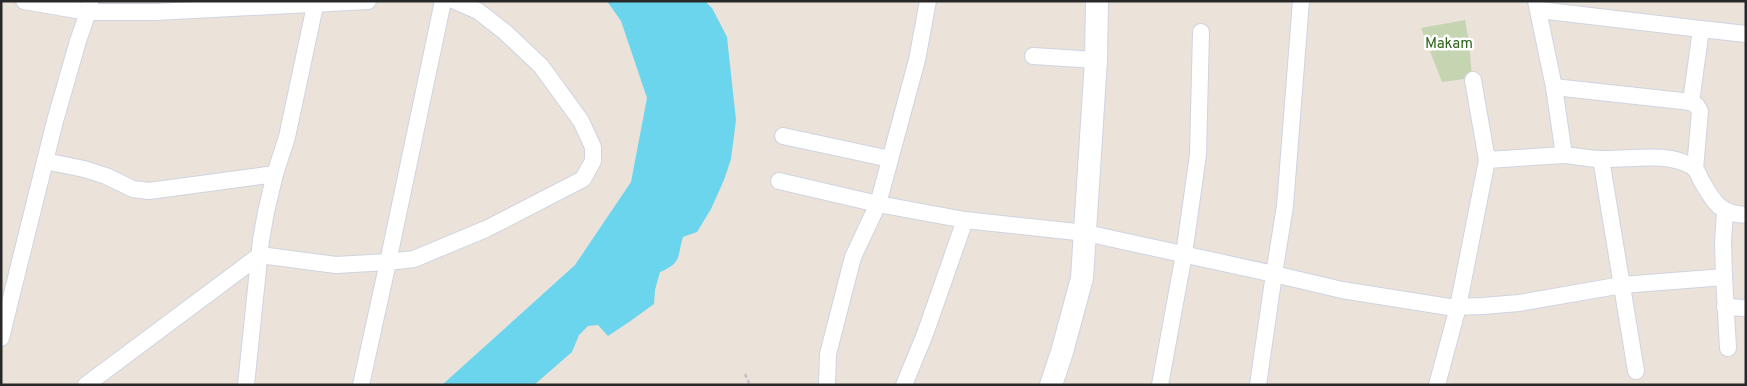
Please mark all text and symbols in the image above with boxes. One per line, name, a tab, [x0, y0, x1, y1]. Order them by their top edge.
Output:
park label: Makam	[1425, 35, 1473, 54]

